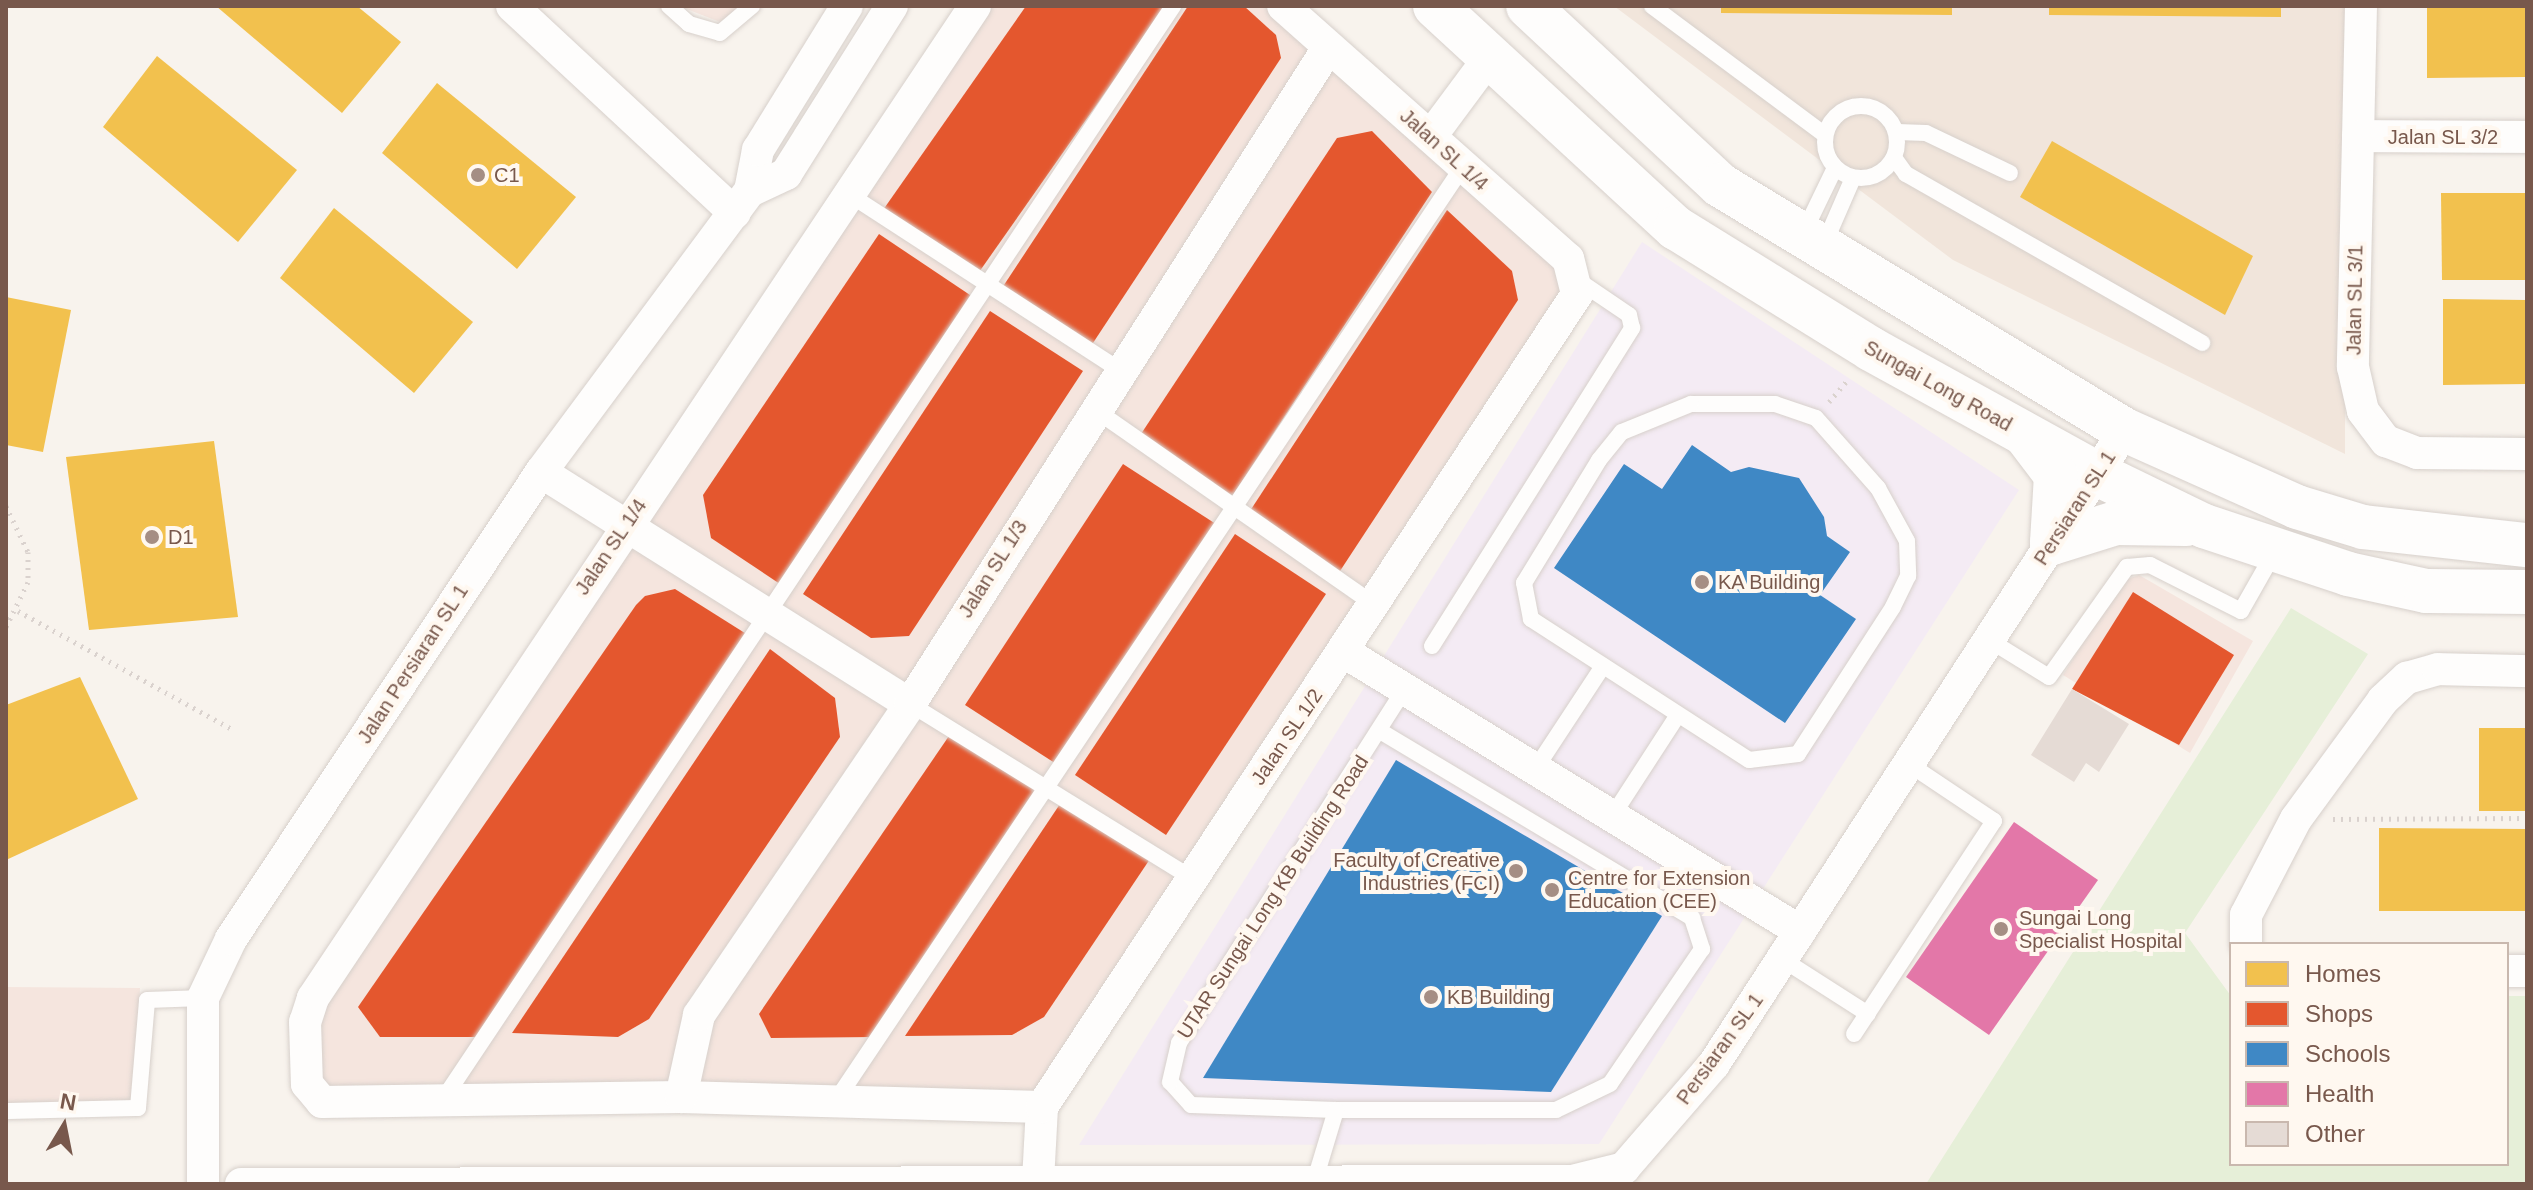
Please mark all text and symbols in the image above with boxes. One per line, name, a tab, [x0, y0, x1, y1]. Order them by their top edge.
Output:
street label: Jalan SL 1/4	[1395, 104, 1493, 196]
street label: Jalan SL 3/2	[2387, 125, 2499, 149]
place label: C1	[494, 163, 520, 187]
marker: C1	[469, 166, 487, 184]
street label: Jalan SL 3/1	[2342, 244, 2368, 356]
street label: Sungai Long Road	[1860, 335, 2016, 437]
street label: Persiaran SL 1	[2029, 446, 2121, 570]
street label: Jalan SL 1/4	[570, 494, 652, 600]
street label: Jalan SL 1/3	[953, 515, 1033, 623]
place label: D1	[168, 525, 194, 549]
marker: D1	[143, 528, 161, 546]
place label: KA Building	[1718, 570, 1821, 594]
marker: KA Building	[1693, 573, 1711, 591]
street label: Jalan Persiaran SL 1	[352, 580, 474, 748]
street label: Jalan SL 1/2	[1246, 684, 1328, 790]
street label: UTAR Sungai Long KB Building Road	[1172, 751, 1374, 1043]
place label: Faculty of Creative Industries (FCI)	[1333, 848, 1500, 895]
marker: Faculty of Creative Industries (FCI)	[1507, 862, 1525, 880]
place label: Centre for Extension Education (CEE)	[1568, 866, 1750, 913]
marker: Centre for Extension Education (CEE)	[1543, 881, 1561, 899]
place label: Sungai Long Specialist Hospital	[2019, 906, 2182, 953]
marker: Sungai Long Specialist Hospital	[1990, 918, 2012, 940]
legend	[2229, 942, 2509, 1166]
text: Homes	[2305, 960, 2381, 987]
place label: KB Building	[1447, 985, 1550, 1009]
marker: KB Building	[1422, 988, 1440, 1006]
street label: Persiaran SL 1	[1671, 988, 1769, 1110]
text: Shops	[2305, 1000, 2373, 1027]
text: Schools	[2305, 1040, 2390, 1067]
text: Health	[2305, 1080, 2374, 1107]
north arrow	[24, 1086, 104, 1166]
text: N	[58, 1088, 78, 1116]
text: Other	[2305, 1120, 2365, 1147]

